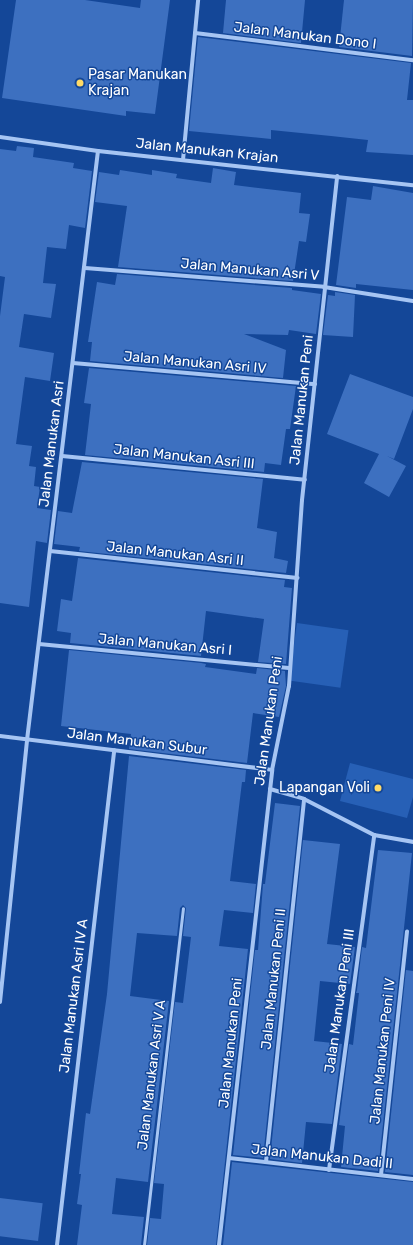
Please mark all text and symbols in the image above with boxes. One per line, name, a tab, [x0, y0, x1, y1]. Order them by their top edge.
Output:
street label: Jalan Manukan Dono I	[233, 19, 377, 53]
place label: Pasar Manukan Krajan	[88, 67, 187, 100]
marker: Pasar Manukan Krajan	[75, 78, 85, 88]
street label: Jalan Manukan Krajan	[135, 135, 279, 167]
street label: Jalan Manukan Asri V	[180, 256, 320, 284]
street label: Jalan Manukan Peni	[287, 334, 317, 466]
street label: Jalan Manukan Asri IV	[123, 348, 267, 378]
street label: Jalan Manukan Asri	[36, 380, 68, 508]
street label: Jalan Manukan Asri III	[112, 441, 256, 473]
street label: Jalan Manukan Asri II	[105, 538, 245, 570]
street label: Jalan Manukan Asri I	[97, 631, 233, 659]
street label: Jalan Manukan Peni	[252, 655, 286, 787]
street label: Jalan Manukan Subur	[66, 725, 208, 759]
place label: Lapangan Voli	[279, 780, 370, 796]
marker: Lapangan Voli	[373, 783, 383, 793]
street label: Jalan Manukan Peni II	[258, 908, 290, 1050]
street label: Jalan Manukan Asri IV A	[56, 917, 92, 1075]
street label: Jalan Manukan Peni III	[322, 928, 358, 1074]
street label: Jalan Manukan Peni	[216, 977, 246, 1109]
street label: Jalan Manukan Peni IV	[367, 977, 399, 1125]
street label: Jalan Manukan Asri V A	[134, 998, 170, 1152]
street label: Jalan Manukan Dadi II	[250, 1141, 394, 1173]

